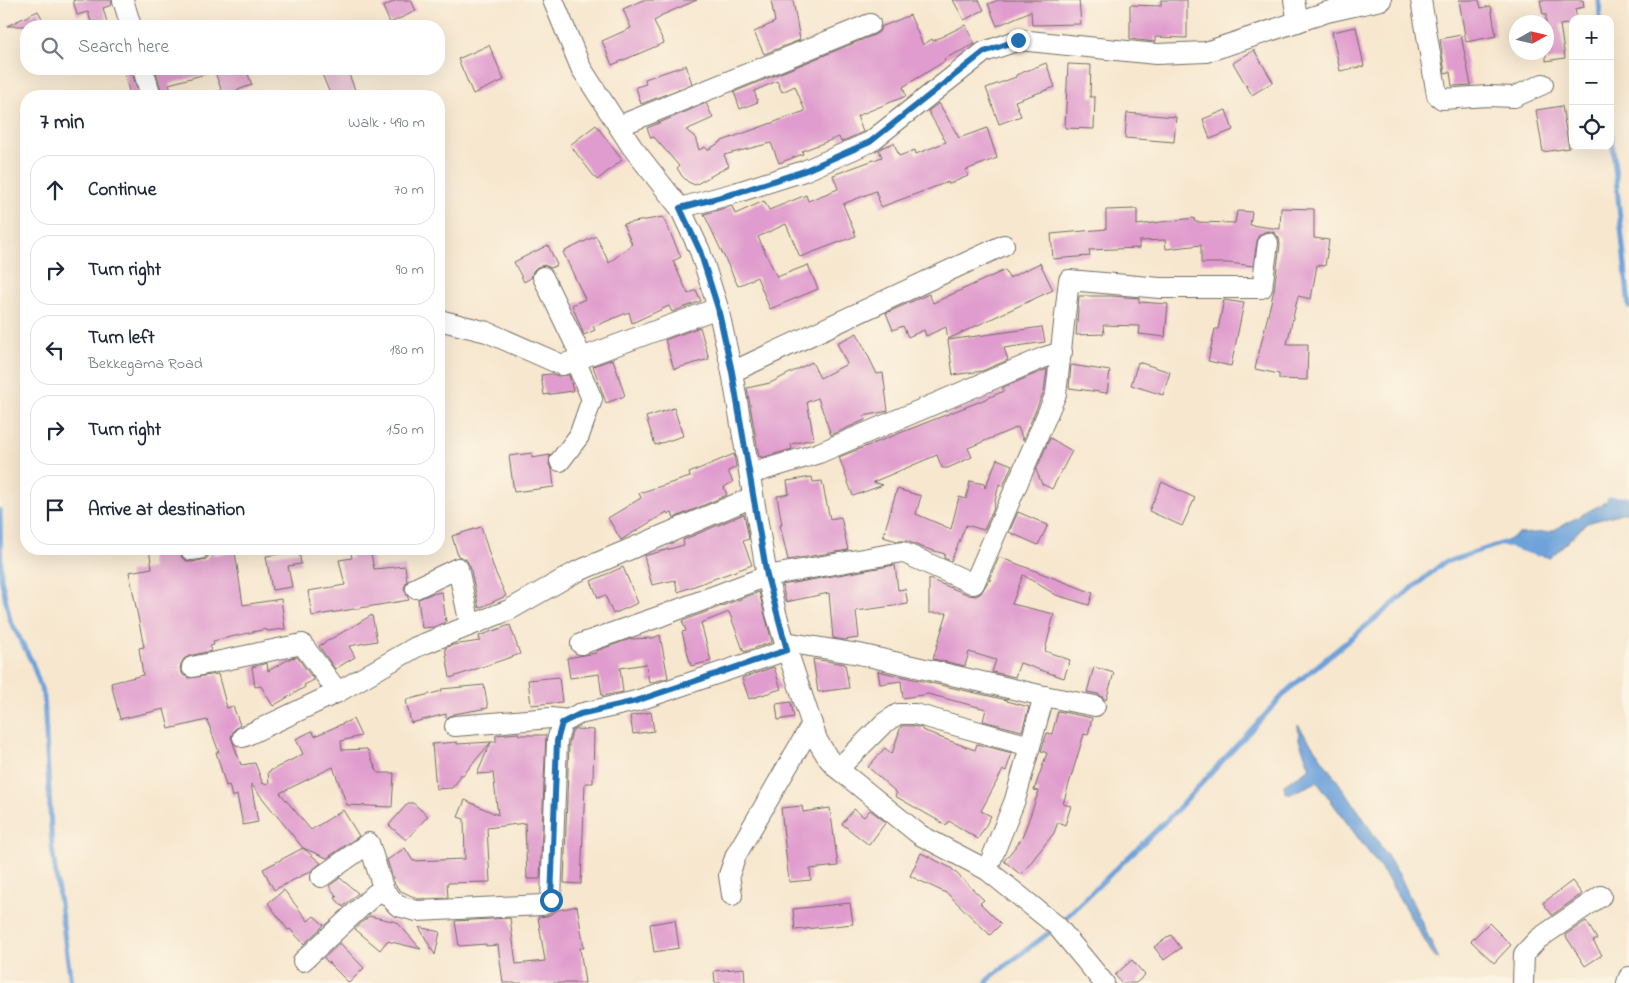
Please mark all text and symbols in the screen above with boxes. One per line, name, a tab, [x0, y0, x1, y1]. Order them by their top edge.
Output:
north arrow	[1509, 15, 1554, 60]
map controls	[1569, 15, 1614, 150]
button: +	[1569, 15, 1614, 60]
search box	[20, 20, 445, 75]
route end	[1007, 29, 1030, 52]
icon: search	[38, 34, 66, 62]
text: Search here	[78, 34, 169, 61]
button: −	[1569, 60, 1614, 105]
button: locate	[1569, 105, 1614, 150]
text: 7 min	[40, 108, 84, 138]
text: Walk · 490 m	[348, 111, 425, 135]
icon: ahead	[41, 176, 69, 204]
text: Continue	[88, 177, 156, 204]
text: 70 m	[394, 178, 424, 202]
icon: right	[41, 256, 69, 284]
text: Turn right	[88, 257, 161, 284]
text: 90 m	[396, 258, 424, 282]
text: Turn left	[88, 325, 155, 352]
icon: left	[41, 336, 69, 364]
text: 180 m	[390, 338, 424, 362]
text: Bekkegama Road	[88, 352, 203, 376]
icon: right	[41, 416, 69, 444]
text: Turn right	[88, 417, 161, 444]
text: 150 m	[386, 418, 424, 442]
icon: arrive	[41, 496, 69, 524]
text: Arrive at destination	[88, 497, 245, 524]
route start	[540, 889, 563, 912]

